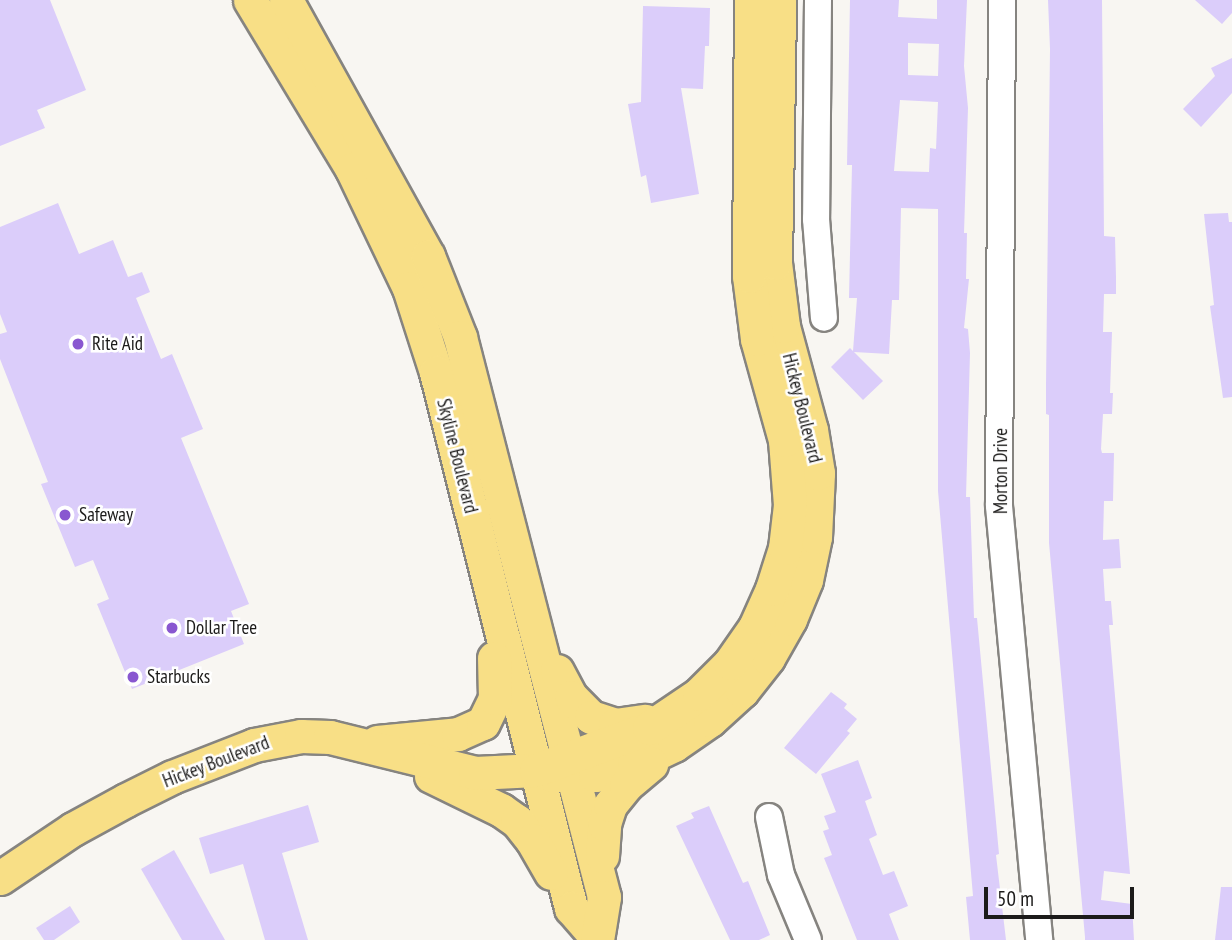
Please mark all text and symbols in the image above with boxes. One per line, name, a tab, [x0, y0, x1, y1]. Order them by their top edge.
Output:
place label: Rite Aid	[92, 333, 144, 355]
marker: Rite Aid	[70, 336, 86, 352]
street label: Hickey Boulevard	[777, 351, 827, 465]
street label: Skyline Boulevard	[432, 396, 482, 516]
street label: Morton Drive	[990, 428, 1012, 514]
place label: Safeway	[79, 504, 133, 526]
marker: Safeway	[57, 507, 73, 523]
place label: Dollar Tree	[186, 617, 257, 639]
marker: Dollar Tree	[164, 620, 180, 636]
place label: Starbucks	[147, 666, 210, 688]
marker: Starbucks	[125, 669, 141, 685]
street label: Hickey Boulevard	[159, 731, 273, 793]
scale bar	[987, 874, 1138, 918]
text: 50 m	[997, 885, 1034, 912]

